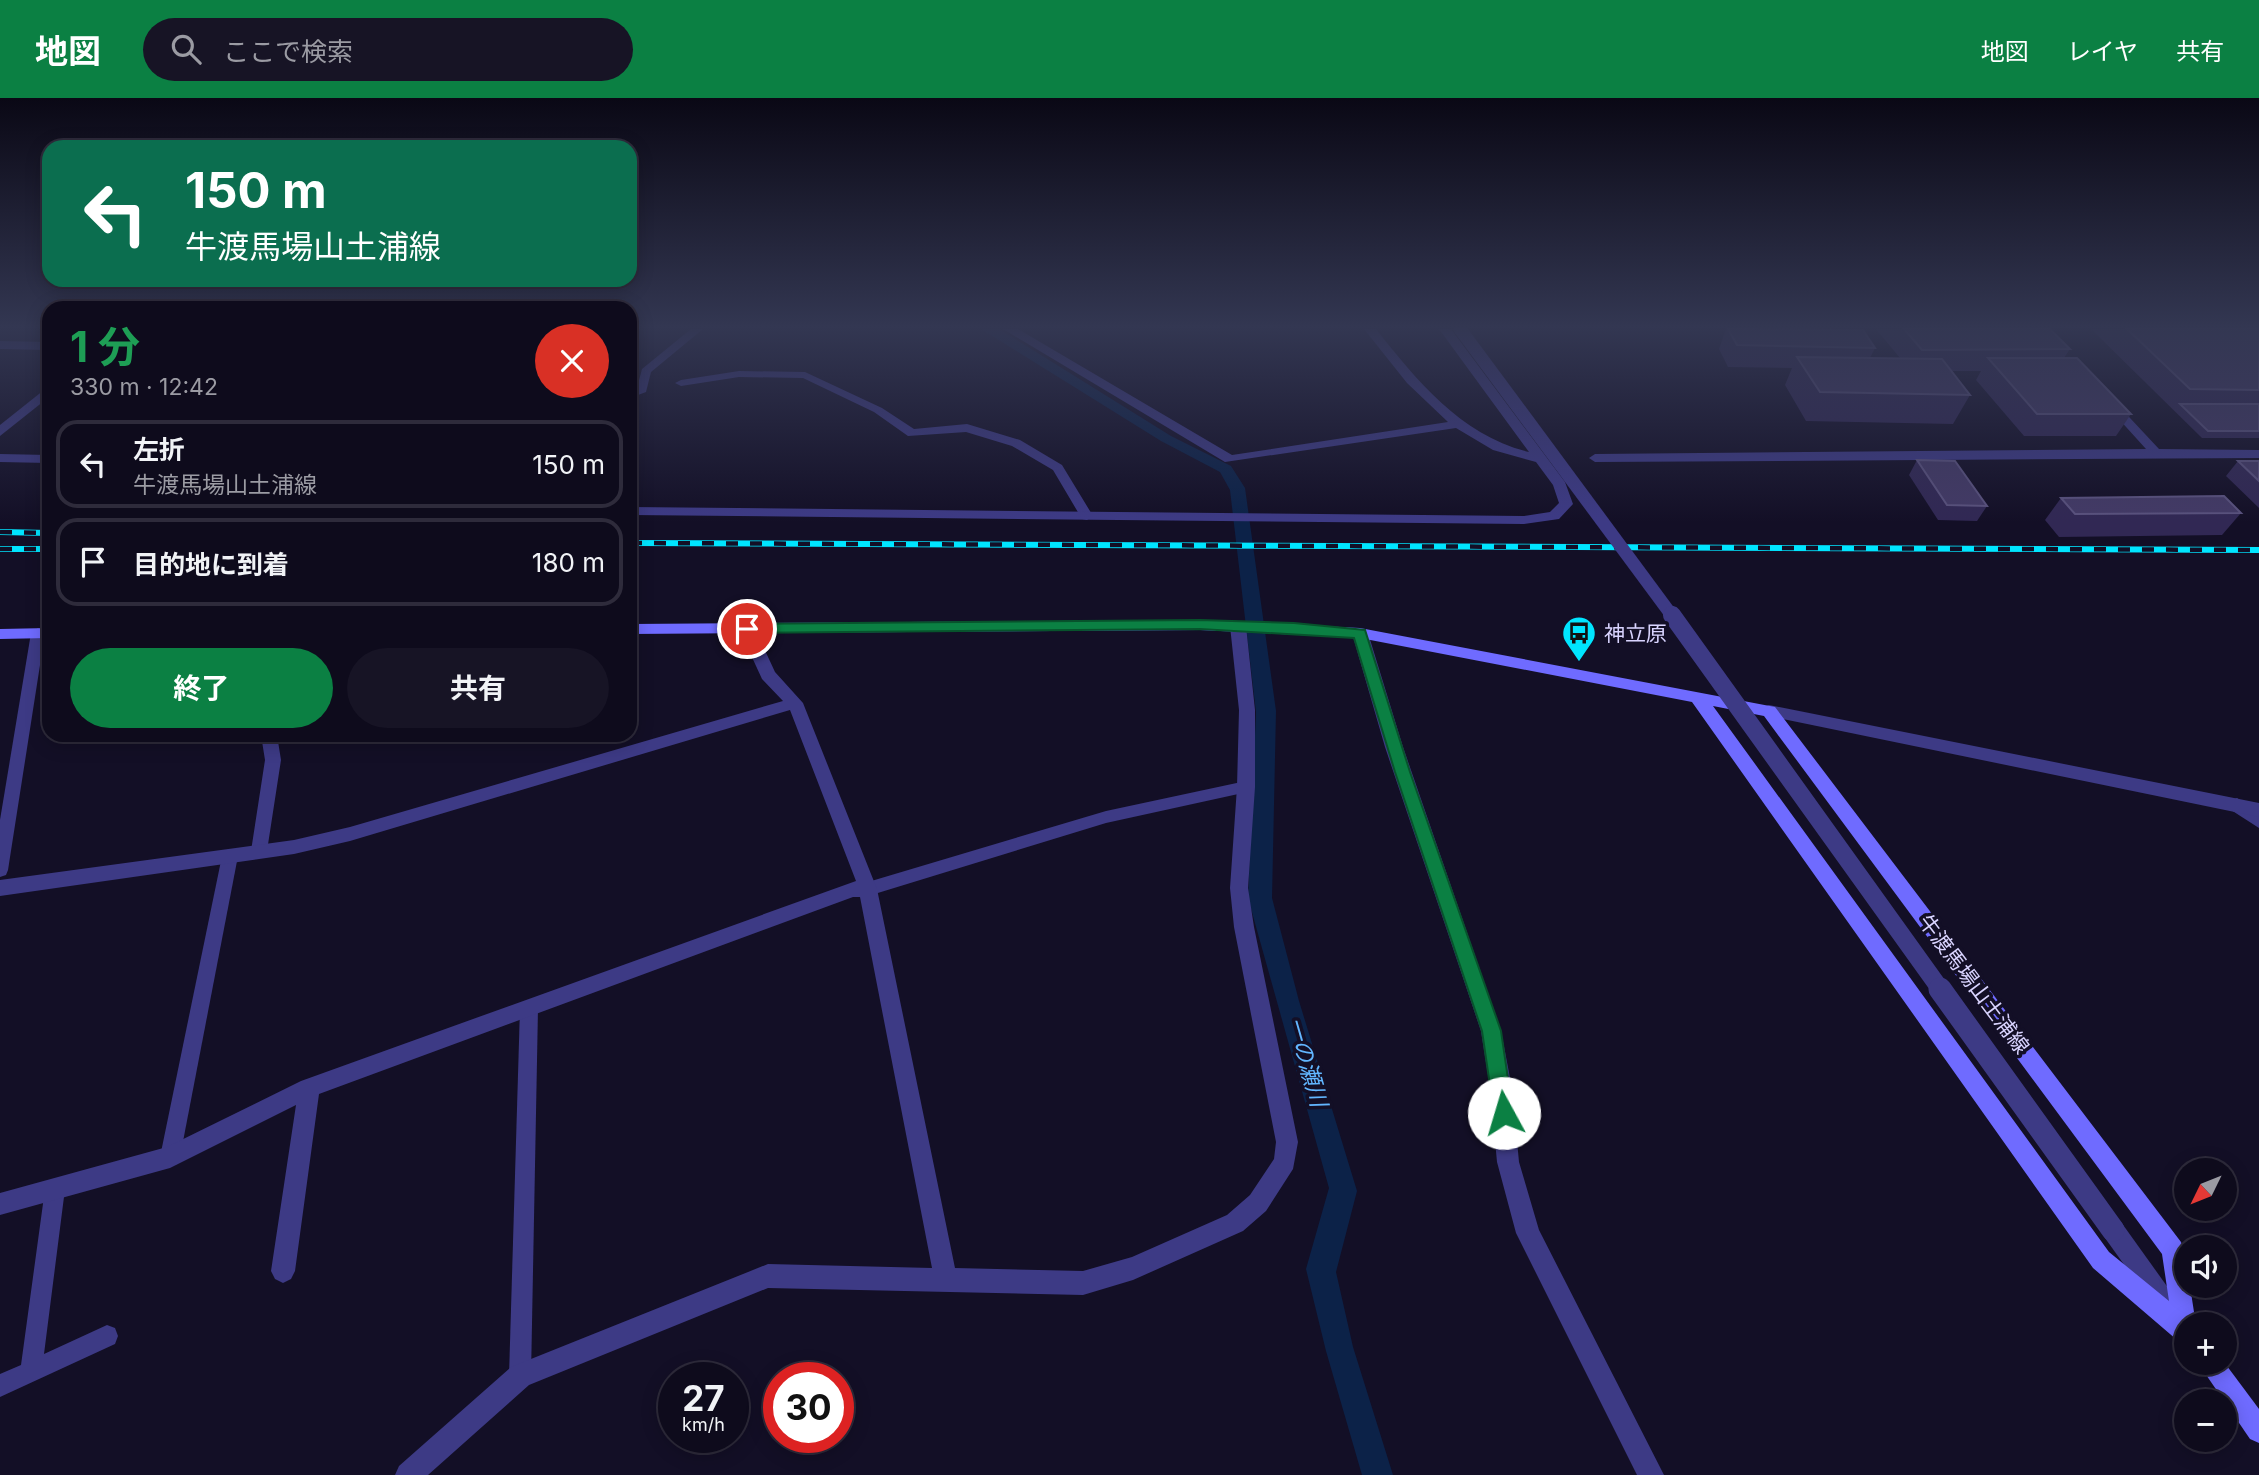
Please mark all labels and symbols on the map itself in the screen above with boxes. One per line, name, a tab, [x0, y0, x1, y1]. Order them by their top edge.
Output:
pin	[717, 599, 777, 659]
bus stop icon: 神立原	[1560, 614, 1598, 663]
place label: 神立原	[1604, 621, 1667, 646]
street label: 牛渡馬場山土浦線	[1913, 909, 2035, 1059]
water label: 一の瀬川	[1281, 1014, 1334, 1113]
position arrow	[1467, 1076, 1541, 1150]
north arrow	[2174, 1158, 2236, 1222]
speed limit sign: 30	[763, 1362, 854, 1453]

